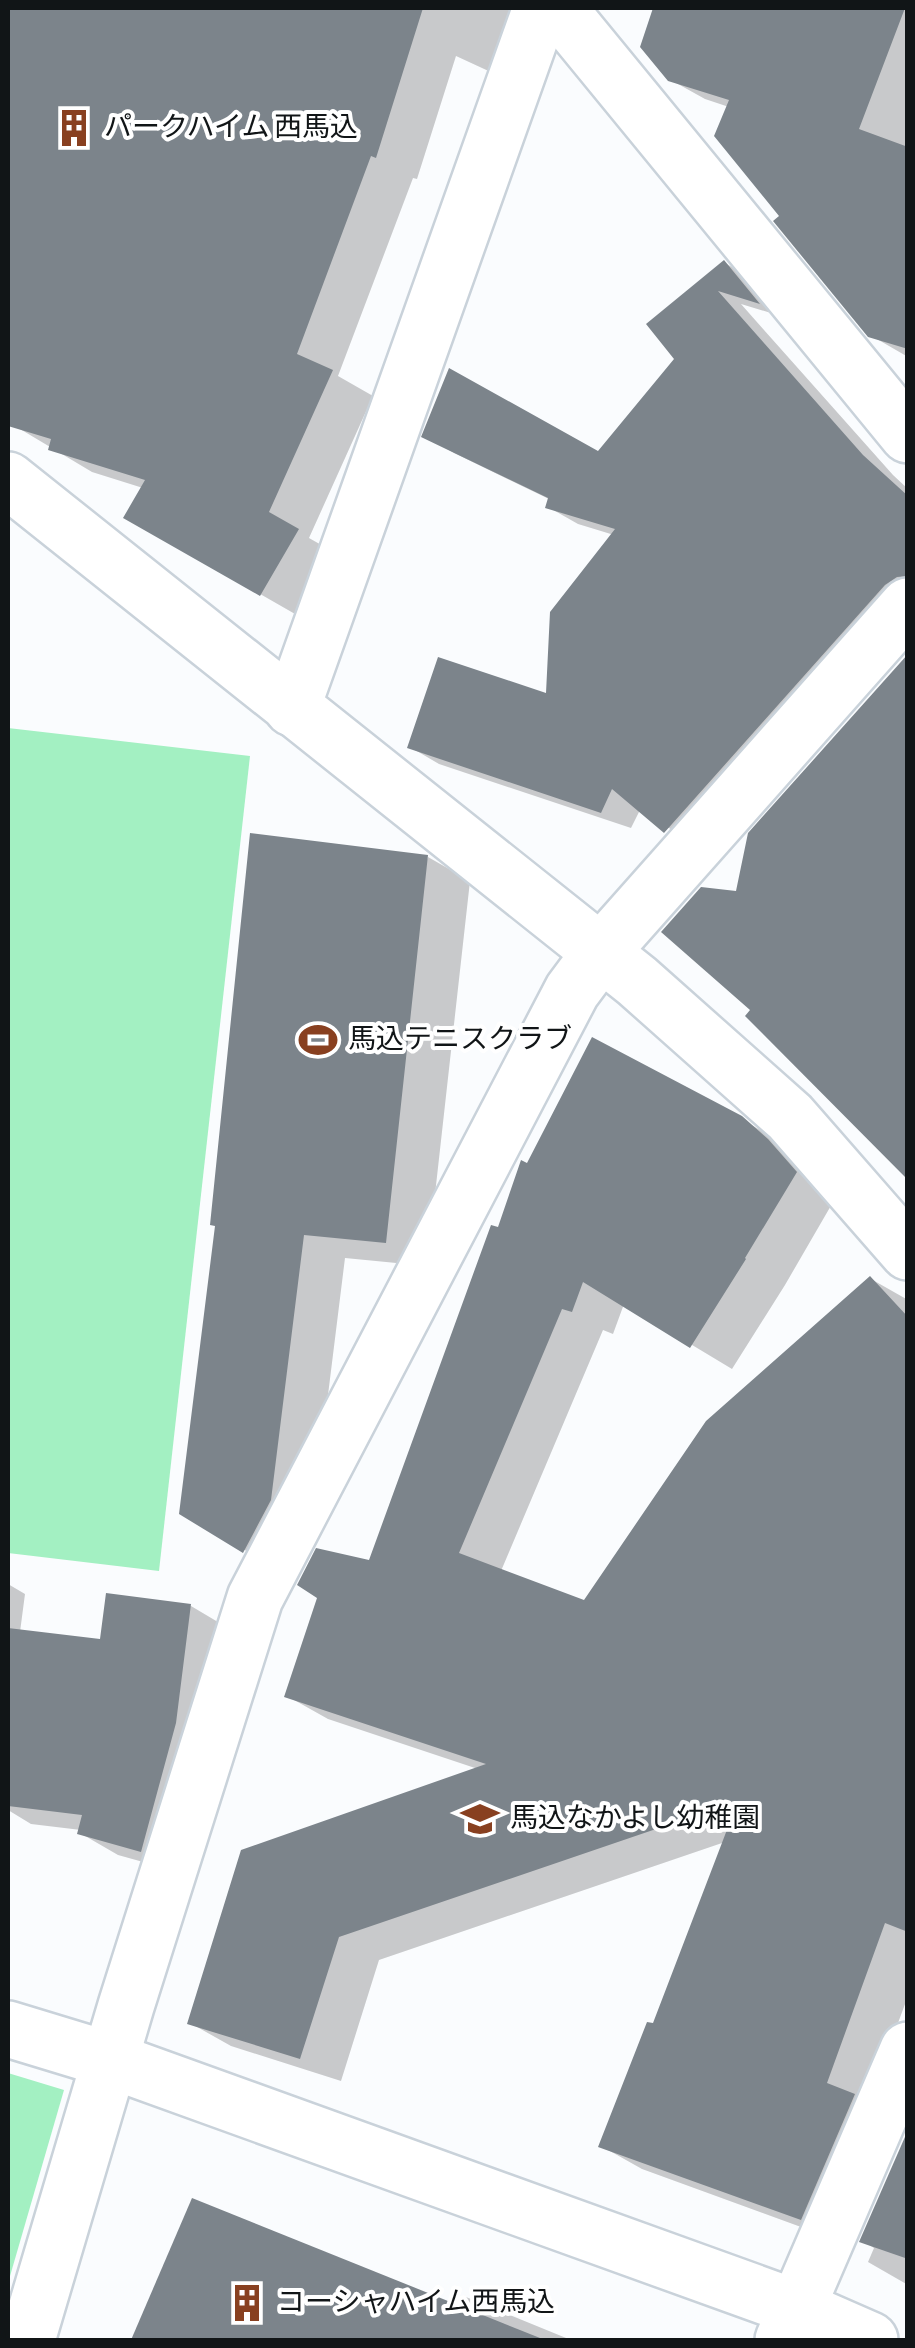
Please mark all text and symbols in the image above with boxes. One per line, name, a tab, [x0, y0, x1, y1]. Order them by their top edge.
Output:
building icon: パークハイム 西馬込	[53, 107, 95, 149]
place label: パークハイム 西馬込	[104, 113, 358, 142]
sports icon: 馬込テニスクラブ	[297, 1019, 339, 1061]
place label: 馬込テニスクラブ	[348, 1024, 572, 1054]
school or university icon: 馬込なかよし幼稚園	[459, 1798, 501, 1840]
place label: 馬込なかよし幼稚園	[510, 1803, 761, 1833]
building icon: コーシャハイム西馬込	[226, 2282, 268, 2324]
place label: コーシャハイム西馬込	[277, 2288, 555, 2317]

